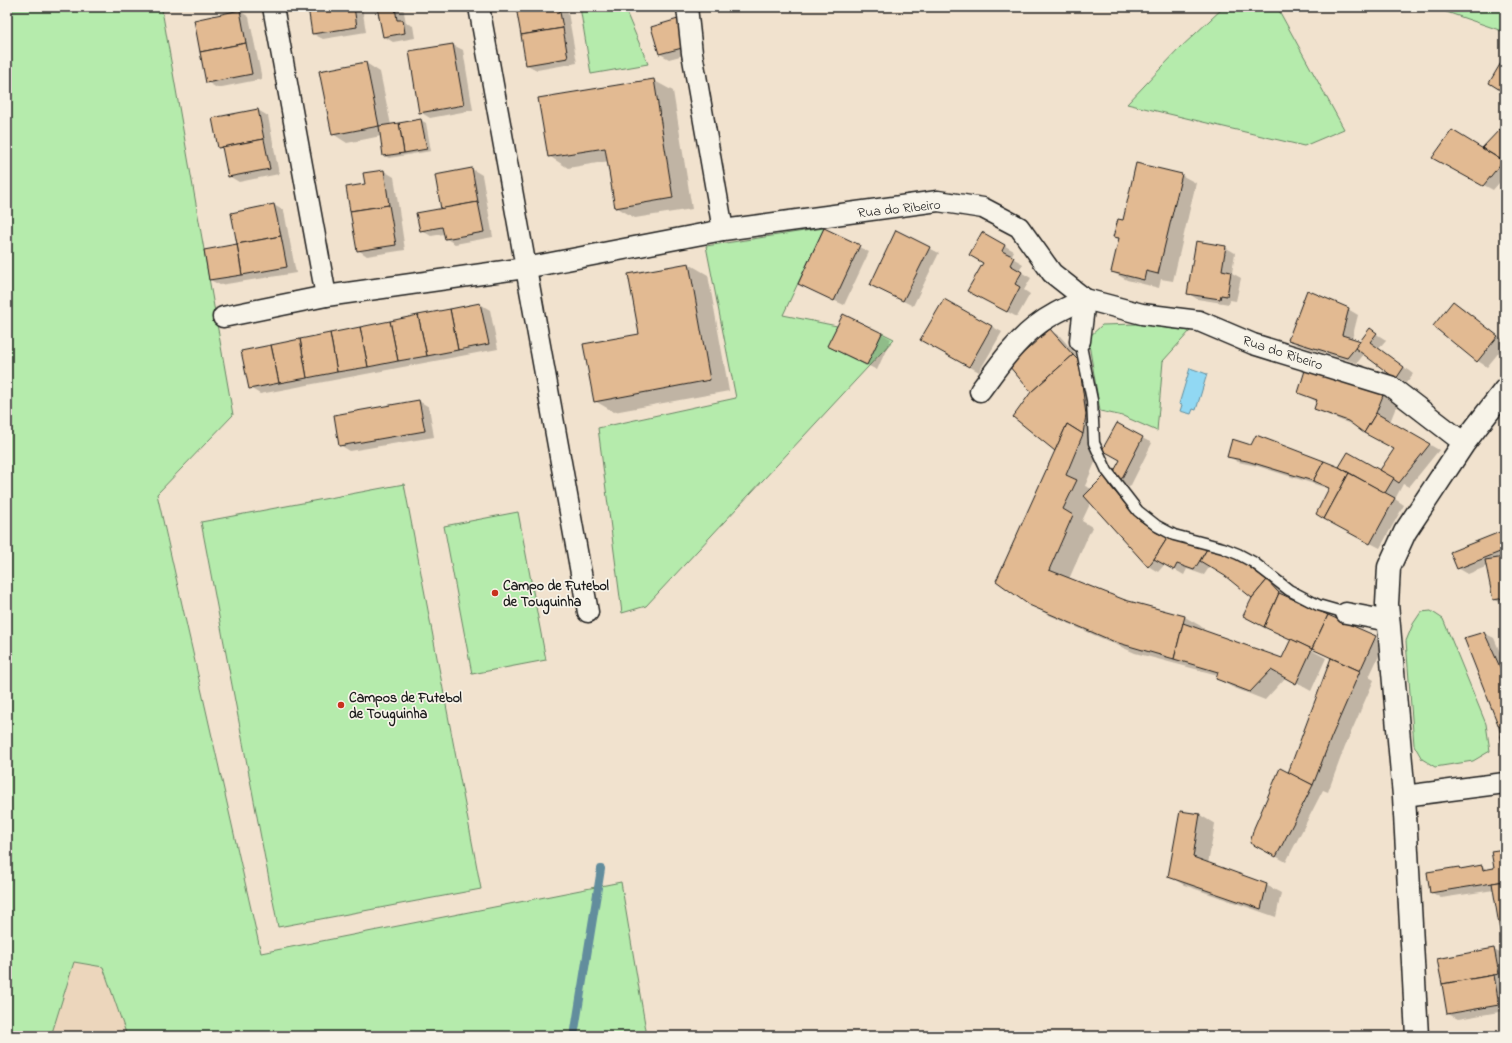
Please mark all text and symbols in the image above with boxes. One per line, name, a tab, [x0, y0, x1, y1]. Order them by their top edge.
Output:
street label: Rua do Ribeiro	[857, 195, 942, 224]
street label: Rua do Ribeiro	[1240, 331, 1325, 376]
place label: Campo de Futebol de Touguinha	[503, 576, 609, 615]
marker: Campo de Futebol de Touguinha	[490, 588, 500, 598]
place label: Campos de Futebol de Touguinha	[349, 688, 463, 727]
marker: Campos de Futebol de Touguinha	[336, 700, 346, 710]

